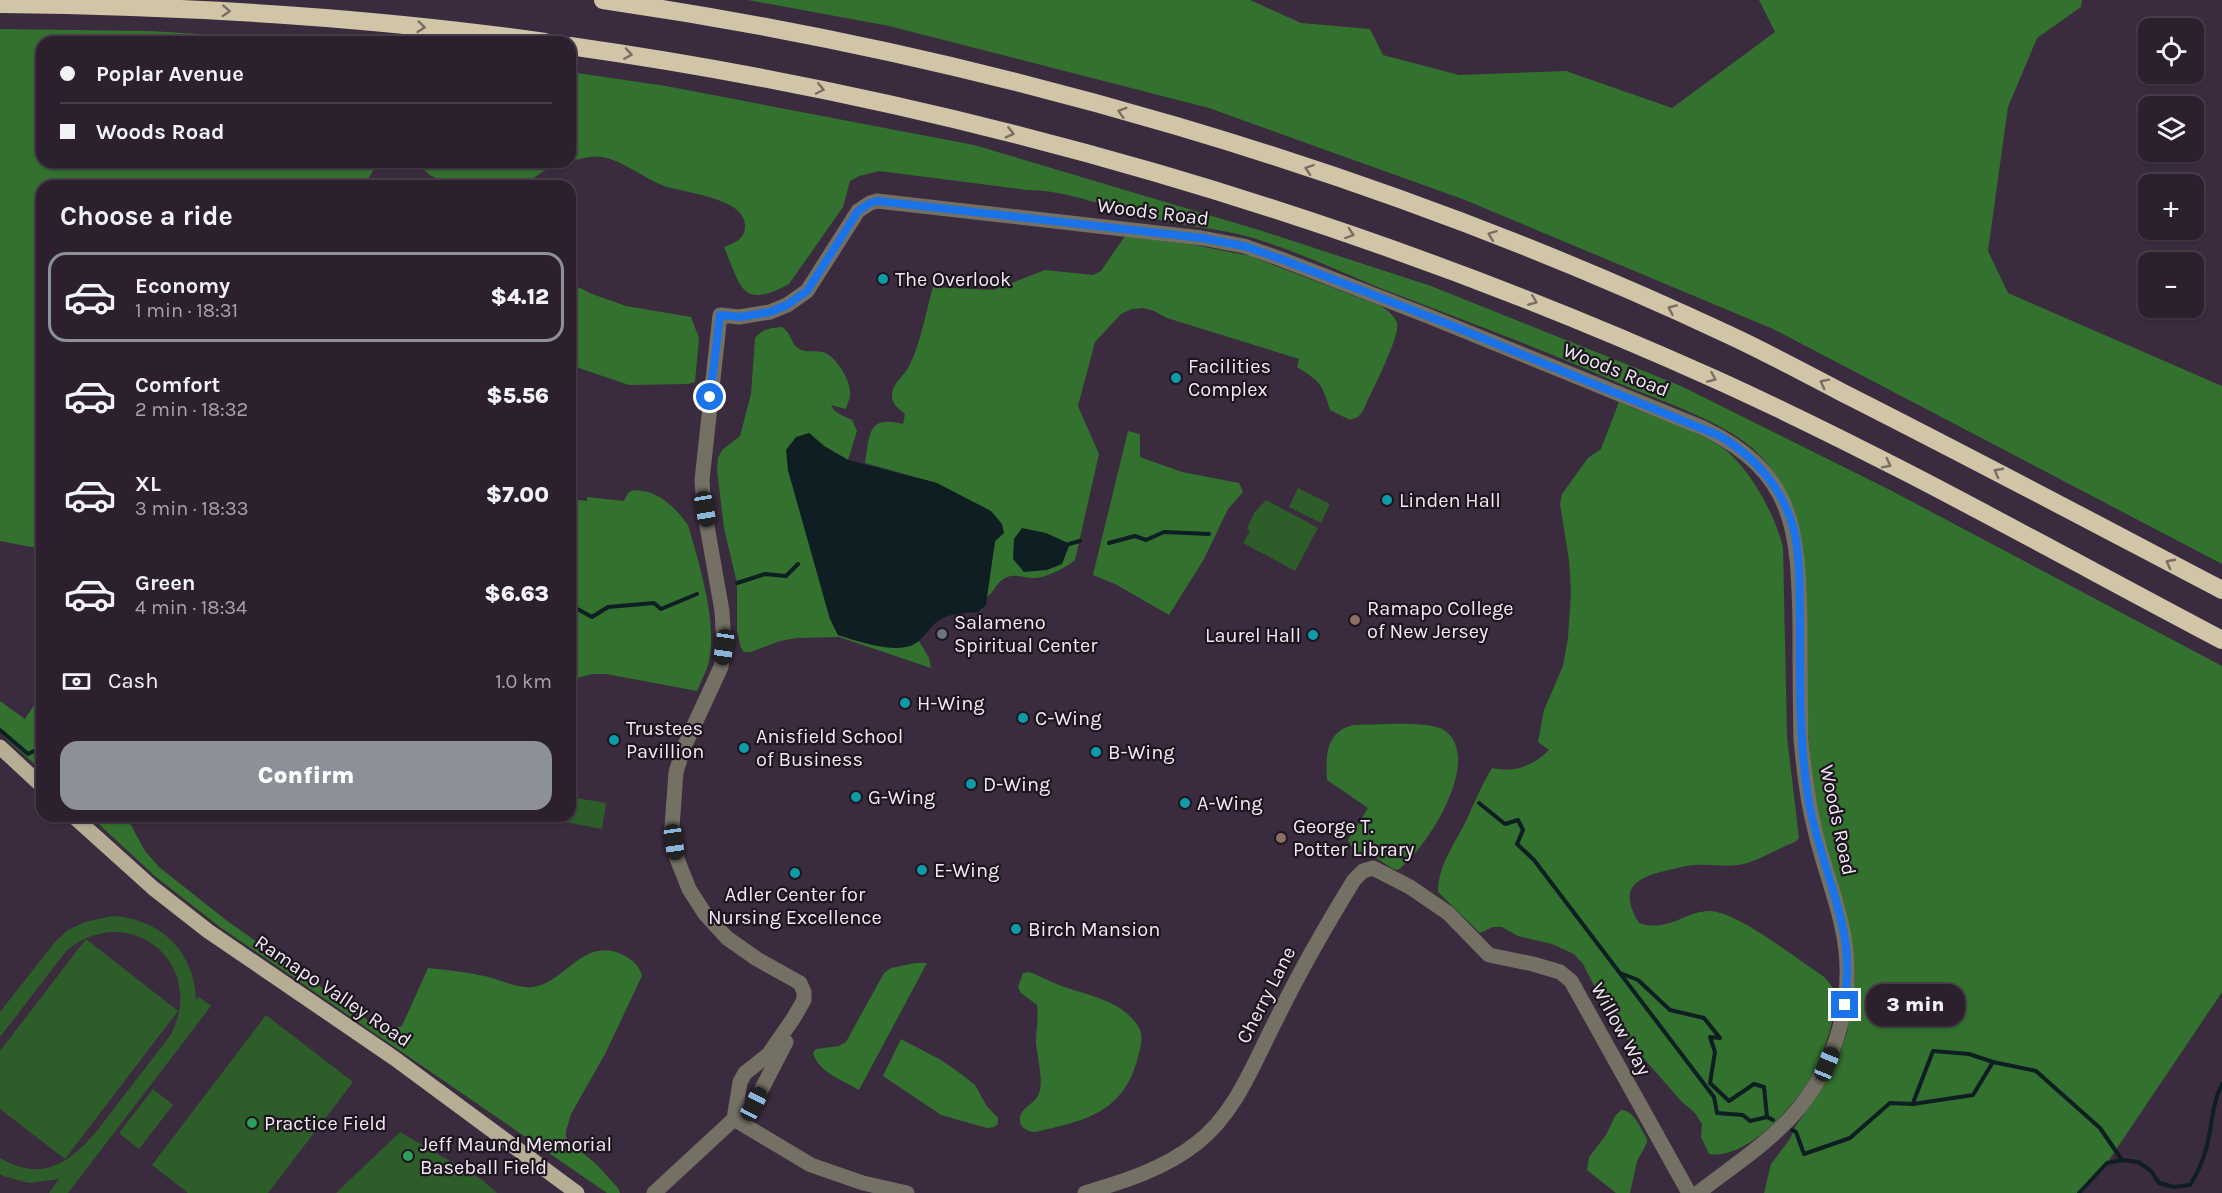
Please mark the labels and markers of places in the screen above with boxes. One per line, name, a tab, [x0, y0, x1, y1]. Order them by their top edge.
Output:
place label: The Overlook	[895, 268, 1011, 291]
marker: The Overlook	[876, 272, 890, 286]
place label: Facilities Complex	[1188, 355, 1271, 401]
marker: Facilities Complex	[1169, 371, 1183, 385]
place label: Linden Hall	[1399, 489, 1501, 512]
marker: Linden Hall	[1380, 493, 1394, 507]
place label: Ramapo College of New Jersey	[1367, 597, 1514, 643]
place label: Salameno Spiritual Center	[954, 611, 1098, 657]
marker: Ramapo College of New Jersey	[1348, 613, 1362, 627]
place label: Laurel Hall	[1205, 624, 1301, 647]
marker: Salameno Spiritual Center	[935, 627, 949, 641]
marker: Laurel Hall	[1306, 628, 1320, 642]
place label: H-Wing	[917, 692, 985, 715]
marker: H-Wing	[898, 696, 912, 710]
place label: C-Wing	[1035, 707, 1101, 730]
marker: C-Wing	[1016, 711, 1030, 725]
place label: Trustees Pavillion	[626, 717, 704, 763]
place label: Anisfield School of Business	[756, 725, 903, 771]
marker: Trustees Pavillion	[607, 733, 621, 747]
marker: Anisfield School of Business	[737, 741, 751, 755]
place label: B-Wing	[1108, 741, 1175, 764]
marker: B-Wing	[1089, 745, 1103, 759]
place label: D-Wing	[983, 773, 1050, 796]
marker: D-Wing	[964, 777, 978, 791]
place label: G-Wing	[868, 786, 935, 809]
marker: G-Wing	[849, 790, 863, 804]
place label: A-Wing	[1197, 792, 1263, 815]
marker: A-Wing	[1178, 796, 1192, 810]
place label: George T. Potter Library	[1293, 815, 1414, 861]
marker: George T. Potter Library	[1274, 831, 1288, 845]
place label: E-Wing	[934, 859, 999, 882]
marker: E-Wing	[915, 863, 929, 877]
marker: Adler Center for Nursing Excellence	[788, 866, 802, 880]
place label: Adler Center for Nursing Excellence	[708, 883, 882, 929]
place label: Birch Mansion	[1028, 918, 1160, 941]
marker: Birch Mansion	[1009, 922, 1023, 936]
place label: Practice Field	[264, 1112, 387, 1135]
marker: Practice Field	[245, 1116, 259, 1130]
place label: Jeff Maund Memorial Baseball Field	[420, 1133, 612, 1179]
marker: Jeff Maund Memorial Baseball Field	[401, 1149, 415, 1163]

